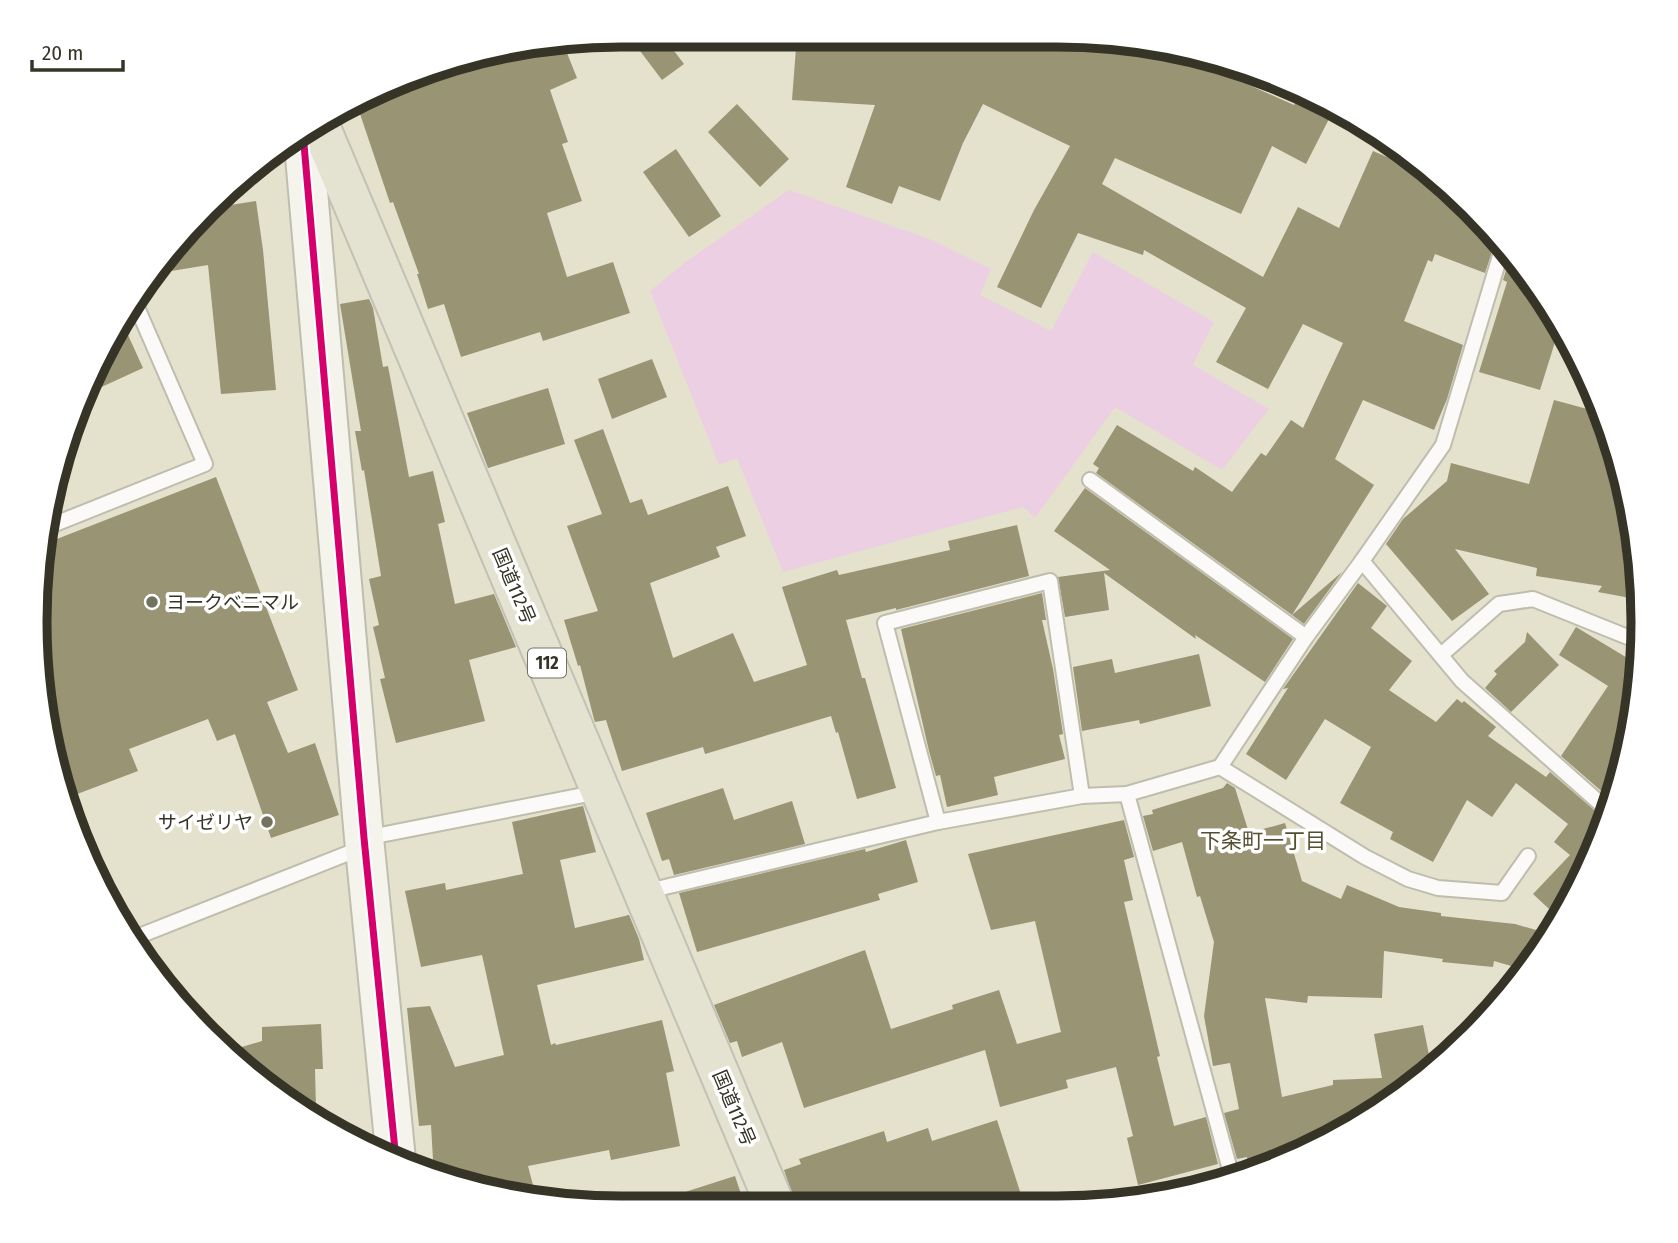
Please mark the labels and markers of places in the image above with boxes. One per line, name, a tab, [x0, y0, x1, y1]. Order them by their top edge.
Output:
place label: ヨークベニマル	[166, 591, 299, 614]
marker: ヨークベニマル	[144, 594, 160, 610]
place label: サイゼリヤ	[158, 811, 253, 834]
marker: サイゼリヤ	[259, 814, 275, 830]

